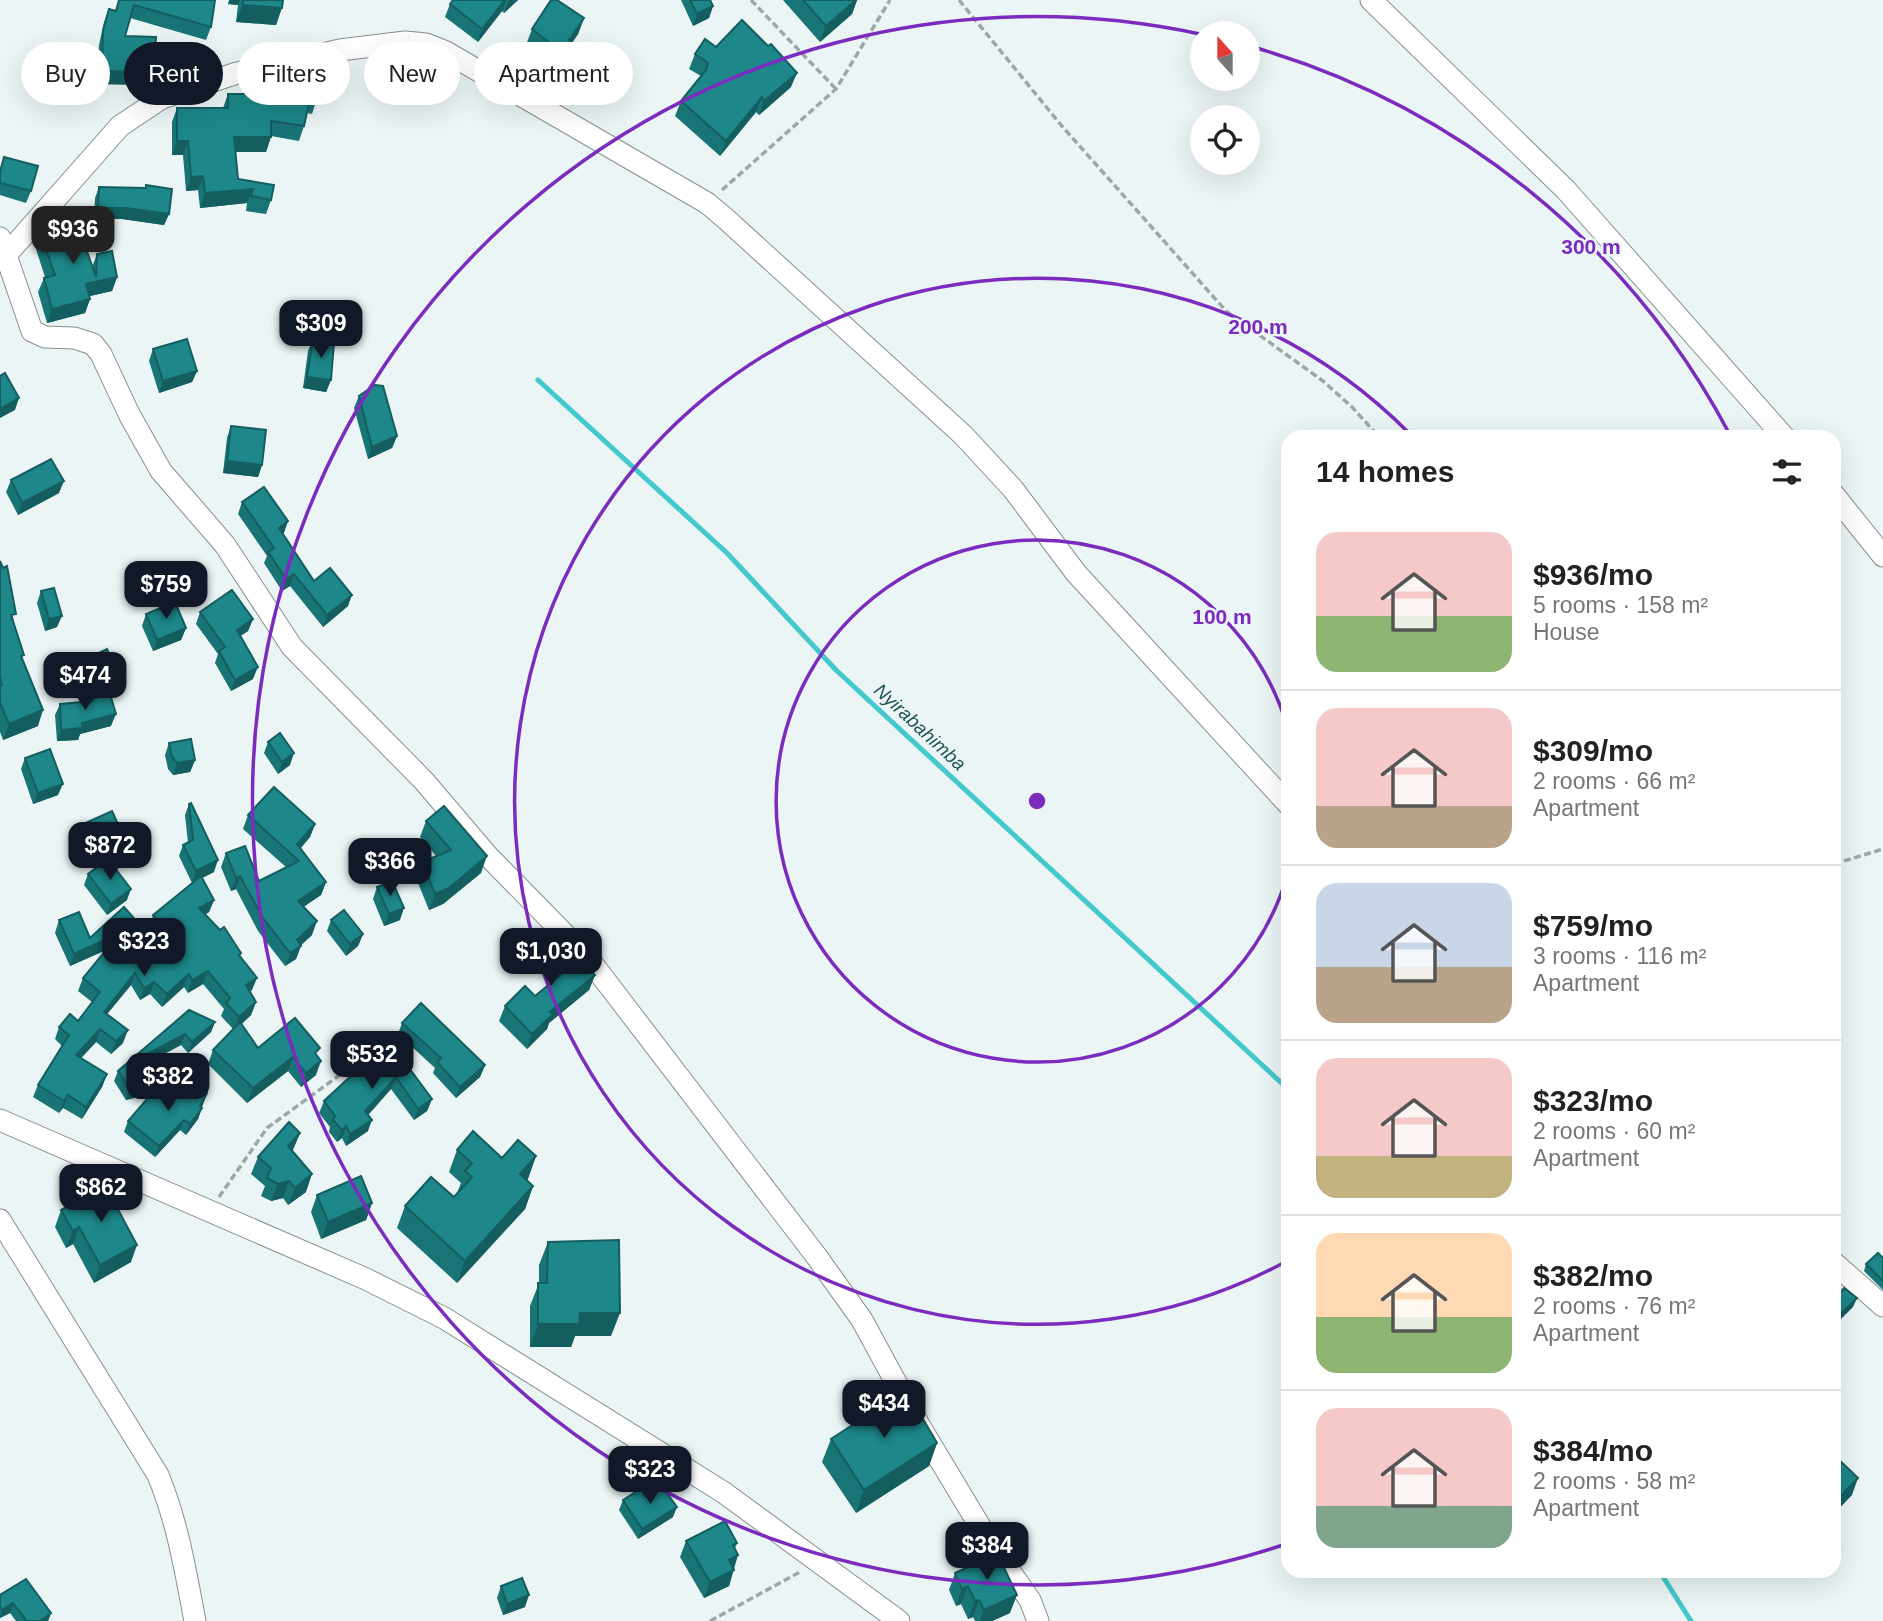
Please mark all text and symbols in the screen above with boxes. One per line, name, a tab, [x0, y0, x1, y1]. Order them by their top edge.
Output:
north arrow	[1190, 21, 1260, 91]
map controls	[1190, 21, 1260, 175]
chip: Buy	[21, 42, 110, 105]
chip: Rent	[124, 42, 223, 105]
chip: Filters	[237, 42, 350, 105]
chip: New	[364, 42, 460, 105]
chip: Apartment	[474, 42, 633, 105]
button: locate	[1190, 105, 1260, 175]
pin: $936	[32, 206, 114, 266]
text: $936	[47, 216, 99, 242]
text: 300 m	[1561, 235, 1621, 258]
pin: $309	[280, 300, 362, 360]
text: $309	[295, 310, 347, 336]
text: 200 m	[1228, 315, 1288, 338]
icon: filters	[1768, 453, 1806, 491]
text: 14 homes	[1316, 455, 1454, 488]
text: $936/mo	[1533, 558, 1653, 591]
icon: home	[1372, 560, 1456, 644]
pin: $759	[125, 562, 207, 621]
text: $759	[140, 571, 192, 597]
text: 5 rooms · 158 m²	[1533, 592, 1708, 618]
text: 100 m	[1192, 605, 1252, 628]
text: House	[1533, 619, 1599, 645]
pin: $474	[44, 652, 126, 712]
text: $474	[59, 662, 111, 688]
water label: Nyirabahimba	[870, 679, 970, 775]
text: $309/mo	[1533, 734, 1653, 767]
icon: home	[1372, 736, 1456, 820]
text: 2 rooms · 66 m²	[1533, 768, 1695, 794]
centre of rings	[1025, 789, 1049, 813]
text: Apartment	[1533, 795, 1639, 821]
pin: $872	[69, 822, 151, 882]
text: $872	[84, 832, 136, 858]
pin: $366	[349, 838, 431, 898]
text: $366	[364, 848, 416, 874]
text: $759/mo	[1533, 909, 1653, 942]
icon: home	[1372, 911, 1456, 995]
pin: $323	[103, 918, 185, 978]
text: $323	[118, 928, 170, 954]
pin: $1,030	[494, 928, 608, 988]
text: $1,030	[516, 938, 586, 964]
text: 3 rooms · 116 m²	[1533, 943, 1706, 969]
text: Apartment	[1533, 970, 1639, 996]
pin: $532	[331, 1032, 413, 1091]
text: $532	[346, 1041, 398, 1067]
pin: $382	[127, 1054, 209, 1113]
text: $382	[142, 1063, 194, 1089]
text: $323/mo	[1533, 1084, 1653, 1117]
icon: home	[1372, 1086, 1456, 1170]
text: 2 rooms · 60 m²	[1533, 1118, 1695, 1144]
text: Apartment	[1533, 1145, 1639, 1171]
pin: $862	[60, 1164, 142, 1224]
text: $862	[75, 1174, 127, 1200]
text: $382/mo	[1533, 1259, 1653, 1292]
icon: home	[1372, 1261, 1456, 1345]
text: 2 rooms · 76 m²	[1533, 1293, 1695, 1319]
text: Apartment	[1533, 1320, 1639, 1346]
pin: $434	[843, 1380, 925, 1440]
text: $434	[858, 1390, 910, 1416]
text: $384/mo	[1533, 1434, 1653, 1467]
icon: home	[1372, 1436, 1456, 1520]
pin: $323	[609, 1446, 691, 1506]
text: $323	[624, 1456, 676, 1482]
text: 2 rooms · 58 m²	[1533, 1468, 1695, 1494]
text: Apartment	[1533, 1495, 1639, 1521]
pin: $384	[946, 1522, 1028, 1582]
text: $384	[961, 1532, 1013, 1558]

